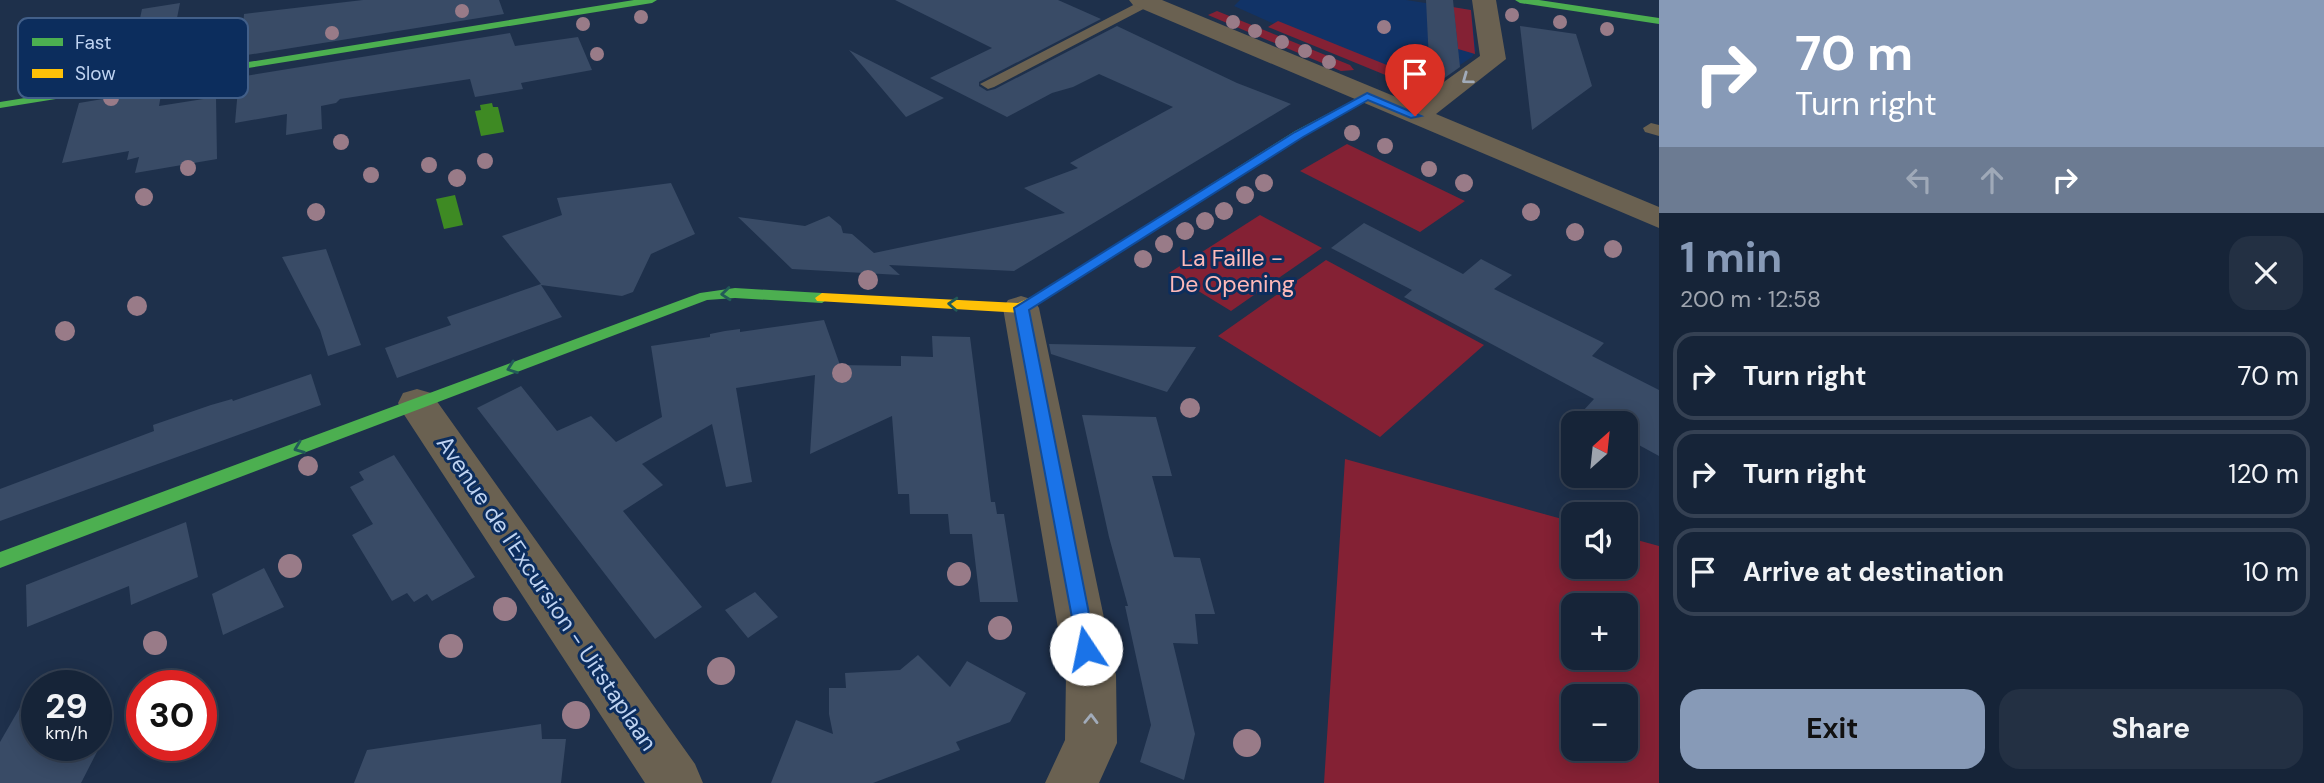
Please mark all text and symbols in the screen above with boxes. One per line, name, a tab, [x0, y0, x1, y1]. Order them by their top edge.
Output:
legend	[18, 18, 248, 98]
text: 70 m	[1795, 21, 1913, 85]
icon: right	[1680, 28, 1771, 119]
text: Fast	[75, 30, 111, 55]
pin	[1385, 44, 1445, 116]
icon: arrive	[1396, 55, 1434, 93]
text: Slow	[75, 61, 116, 86]
one-way arrow	[1462, 71, 1475, 83]
text: Turn right	[1795, 83, 1937, 125]
icon: left	[1900, 161, 1938, 199]
icon: ahead	[1973, 161, 2011, 199]
icon: right	[2046, 161, 2084, 199]
text: 1 min	[1680, 230, 1782, 285]
button: close	[2229, 236, 2303, 310]
park label: La Faille - De Opening	[1169, 243, 1295, 299]
text: 200 m · 12:58	[1680, 284, 1821, 314]
one-way arrow	[720, 286, 731, 301]
one-way arrow	[947, 297, 958, 312]
icon: right	[1684, 357, 1722, 395]
text: Turn right	[1743, 359, 1867, 393]
text: 70 m	[2238, 359, 2299, 393]
one-way arrow	[506, 360, 518, 374]
north arrow	[1561, 411, 1638, 488]
map controls	[1561, 411, 1638, 761]
street label: Avenue de l'Excursion - Uitstaplaan	[430, 430, 664, 756]
one-way arrow	[293, 439, 305, 453]
icon: right	[1684, 455, 1722, 493]
text: Turn right	[1743, 457, 1867, 491]
text: 120 m	[2228, 457, 2299, 491]
button: sound	[1561, 502, 1638, 579]
icon: arrive	[1684, 553, 1722, 591]
text: Arrive at destination	[1743, 555, 2004, 589]
text: 10 m	[2243, 555, 2299, 589]
button: +	[1561, 593, 1638, 670]
position arrow	[1049, 612, 1123, 686]
speed limit sign: 30	[126, 670, 217, 761]
text: 29	[45, 683, 88, 729]
button: −	[1561, 684, 1638, 761]
button: Exit	[1680, 689, 1985, 769]
button: Share	[1999, 689, 2303, 769]
one-way arrow	[1083, 713, 1099, 723]
text: km/h	[45, 721, 88, 745]

